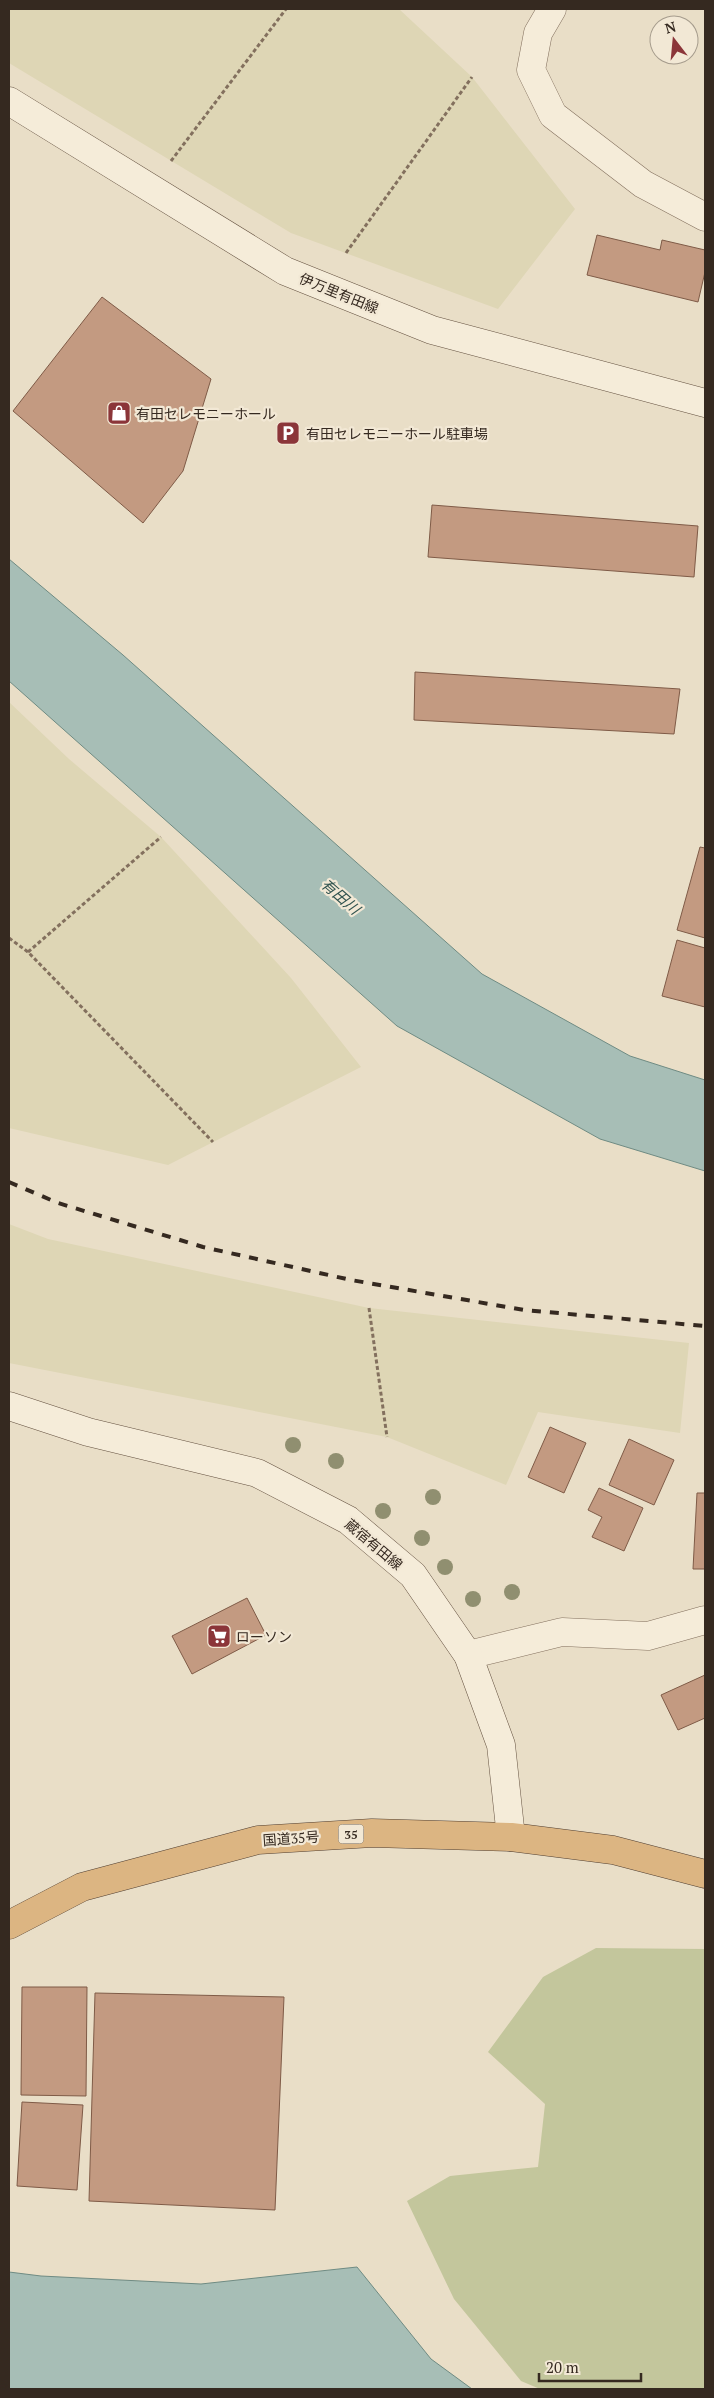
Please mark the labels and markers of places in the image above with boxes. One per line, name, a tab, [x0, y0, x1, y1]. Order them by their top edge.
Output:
shop icon: 有田セレモニーホール	[106, 400, 132, 426]
place label: 有田セレモニーホール	[136, 404, 276, 423]
parking icon: 有田セレモニーホール駐車場	[275, 420, 301, 446]
place label: 有田セレモニーホール駐車場	[306, 424, 488, 443]
supermarket icon: ローソン	[206, 1623, 232, 1649]
place label: ローソン	[236, 1627, 292, 1646]

